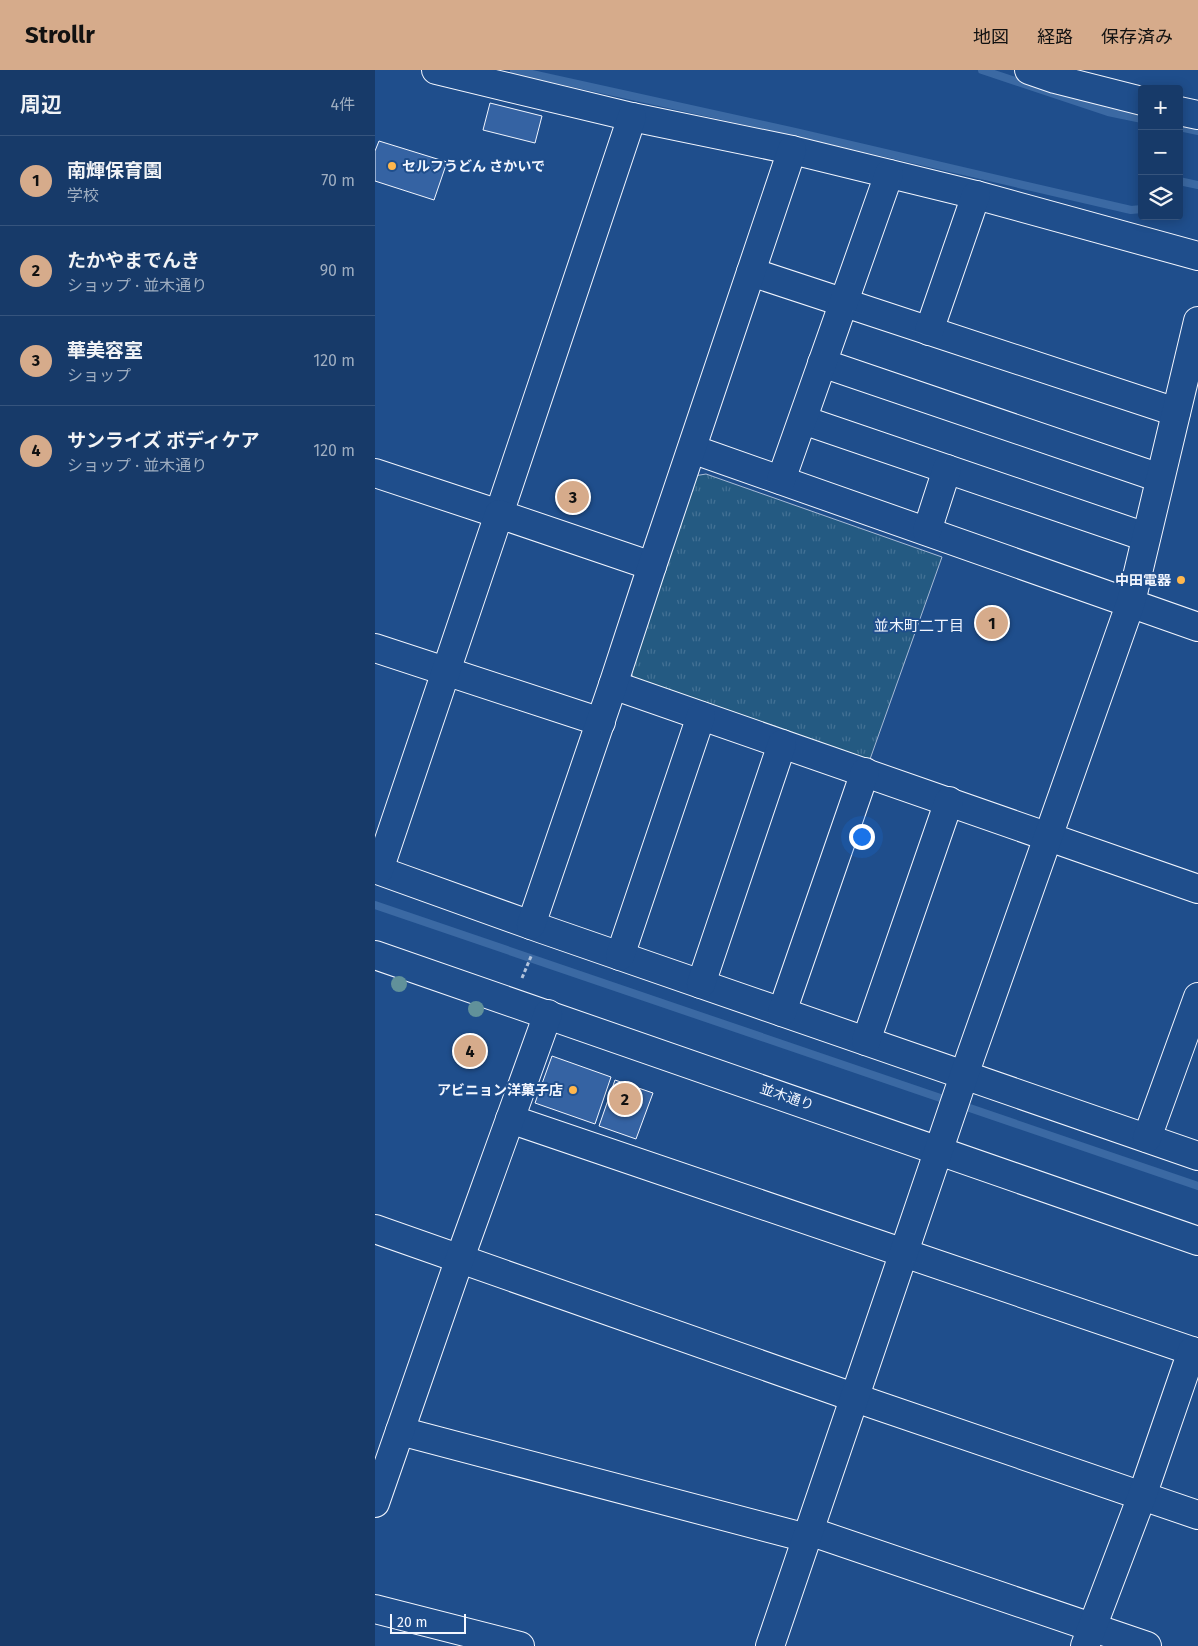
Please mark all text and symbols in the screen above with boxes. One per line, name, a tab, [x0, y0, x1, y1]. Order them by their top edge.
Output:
text: Strollr	[25, 21, 95, 49]
text: 地図	[973, 26, 1009, 48]
text: 経路	[1037, 26, 1073, 48]
text: 保存済み	[1101, 26, 1173, 48]
map controls	[1138, 85, 1183, 220]
button: +	[1138, 85, 1183, 130]
text: 周辺	[20, 92, 62, 118]
text: 4件	[330, 95, 355, 114]
button: −	[1138, 130, 1183, 175]
place label: セルフうどん さかいで	[402, 158, 545, 175]
text: 南輝保育園	[67, 159, 162, 182]
marker: セルフうどん さかいで	[386, 160, 398, 172]
text: 1	[32, 171, 40, 190]
text: 70 m	[321, 171, 355, 190]
button: layers	[1138, 175, 1183, 220]
text: 学校	[67, 186, 99, 205]
text: たかやまでんき	[67, 249, 200, 272]
text: 2	[32, 261, 40, 280]
text: 90 m	[320, 261, 355, 280]
text: ショップ · 並木通り	[67, 276, 207, 295]
text: 華美容室	[67, 339, 143, 362]
text: 3	[32, 351, 40, 370]
text: 120 m	[313, 351, 355, 370]
text: ショップ	[67, 366, 131, 385]
text: サンライズ ボディケア	[67, 429, 260, 452]
text: 4	[31, 441, 41, 460]
text: 120 m	[313, 441, 355, 460]
text: ショップ · 並木通り	[67, 456, 207, 475]
pin: 3	[557, 478, 589, 516]
place label: 中田電器	[1115, 572, 1172, 589]
marker: 中田電器	[1175, 574, 1187, 586]
pin: 1	[976, 604, 1008, 642]
district label: 並木町二丁目	[874, 617, 964, 635]
your location	[849, 824, 875, 850]
pin: 4	[454, 1032, 486, 1070]
pin: 2	[609, 1080, 641, 1118]
street label: 並木通り	[758, 1080, 816, 1114]
place label: アビニョン洋菓子店	[437, 1082, 563, 1099]
marker: アビニョン洋菓子店	[567, 1084, 579, 1096]
scale bar	[390, 1611, 466, 1634]
text: 20 m	[397, 1614, 427, 1631]

